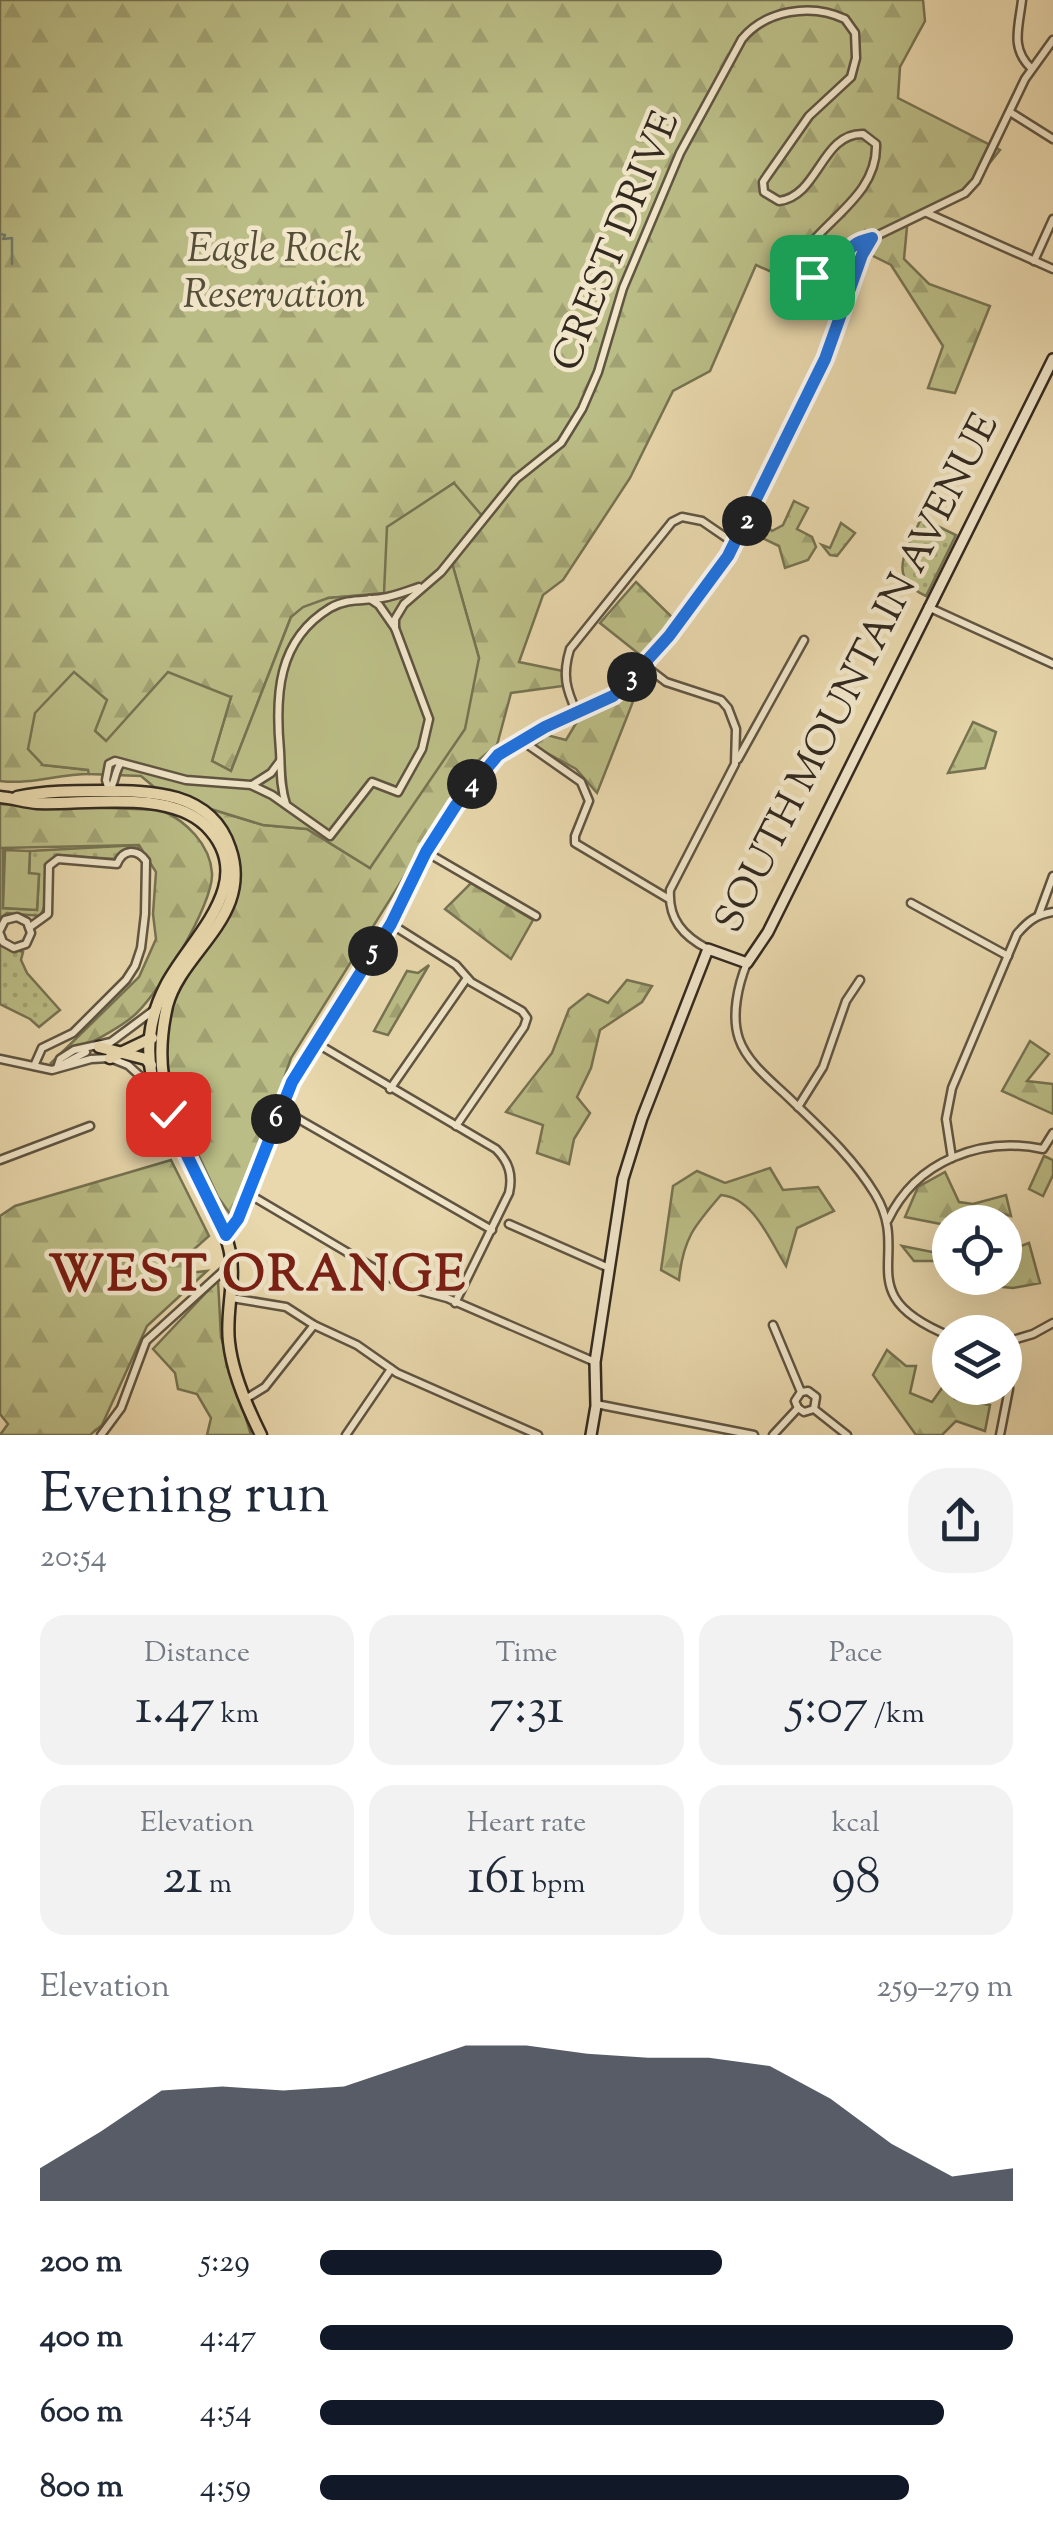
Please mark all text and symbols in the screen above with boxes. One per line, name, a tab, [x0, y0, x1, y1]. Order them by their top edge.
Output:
street label: CREST DRIVE	[540, 104, 696, 380]
park label: Eagle Rock Reservation	[183, 223, 365, 326]
pin	[770, 235, 855, 320]
icon: arrive	[785, 250, 840, 305]
street label: SOUTH MOUNTAIN AVENUE	[703, 404, 1015, 944]
pin: 2	[722, 496, 772, 546]
text: 2	[740, 501, 754, 541]
pin: 3	[607, 652, 657, 702]
text: 3	[626, 657, 638, 697]
pin: 4	[447, 759, 497, 809]
text: 4	[465, 764, 479, 804]
pin: 5	[348, 926, 398, 976]
text: 5	[368, 931, 378, 971]
pin	[126, 1072, 211, 1157]
icon: check	[141, 1087, 196, 1142]
pin: 6	[251, 1094, 301, 1144]
text: 6	[269, 1099, 283, 1139]
map controls	[932, 1205, 1022, 1405]
button: locate	[932, 1205, 1022, 1295]
district label: WEST ORANGE	[49, 1242, 467, 1314]
button: layers	[932, 1315, 1022, 1405]
text: Evening run	[40, 1458, 329, 1537]
button: share	[908, 1468, 1013, 1573]
text: 20:54	[40, 1535, 107, 1581]
text: Distance	[144, 1634, 250, 1674]
text: Time	[495, 1634, 558, 1674]
text: Pace	[829, 1634, 883, 1674]
text: 1.47	[135, 1674, 215, 1746]
text: 7:31	[489, 1674, 564, 1746]
text: 5:07	[787, 1674, 868, 1746]
text: km	[215, 1695, 259, 1735]
text: /km	[868, 1695, 925, 1735]
text: Elevation	[140, 1804, 254, 1844]
text: Heart rate	[467, 1804, 586, 1844]
text: kcal	[832, 1804, 880, 1844]
text: 21	[162, 1844, 203, 1916]
text: 161	[467, 1844, 526, 1916]
text: 98	[831, 1844, 880, 1916]
text: m	[203, 1865, 232, 1905]
text: bpm	[526, 1865, 586, 1905]
text: Elevation	[40, 1965, 170, 2011]
text: 259–279 m	[877, 1965, 1013, 2011]
text: 200 m	[40, 2240, 122, 2286]
text: 5:29	[200, 2240, 250, 2286]
text: 400 m	[40, 2315, 123, 2361]
text: 4:47	[200, 2315, 257, 2361]
text: 600 m	[40, 2390, 123, 2436]
text: 4:54	[200, 2390, 252, 2436]
text: 800 m	[40, 2465, 123, 2511]
text: 4:59	[200, 2465, 251, 2511]

